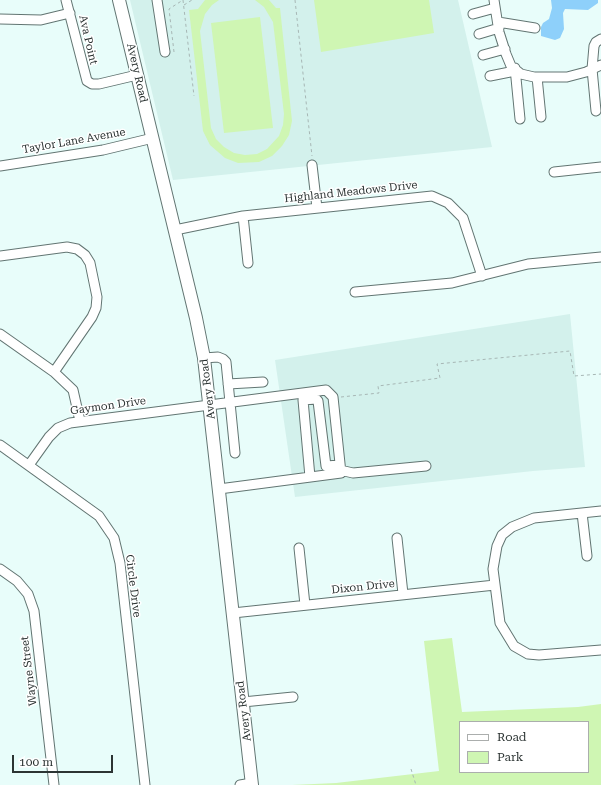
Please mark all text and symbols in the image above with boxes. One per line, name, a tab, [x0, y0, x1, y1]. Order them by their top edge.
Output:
street label: Ava Point	[76, 14, 100, 66]
street label: Avery Road	[124, 42, 150, 104]
street label: Taylor Lane Avenue	[21, 125, 127, 157]
street label: Highland Meadows Drive	[284, 178, 418, 206]
street label: Avery Road	[198, 358, 218, 420]
street label: Gaymon Drive	[69, 394, 147, 418]
street label: Circle Drive	[123, 554, 143, 618]
street label: Dixon Drive	[331, 577, 395, 597]
street label: Wayne Street	[18, 635, 40, 707]
street label: Avery Road	[234, 680, 254, 742]
legend	[459, 721, 589, 773]
text: Road	[497, 730, 526, 744]
scale bar	[14, 747, 115, 773]
text: Park	[497, 750, 523, 764]
text: 100 m	[19, 755, 53, 769]

